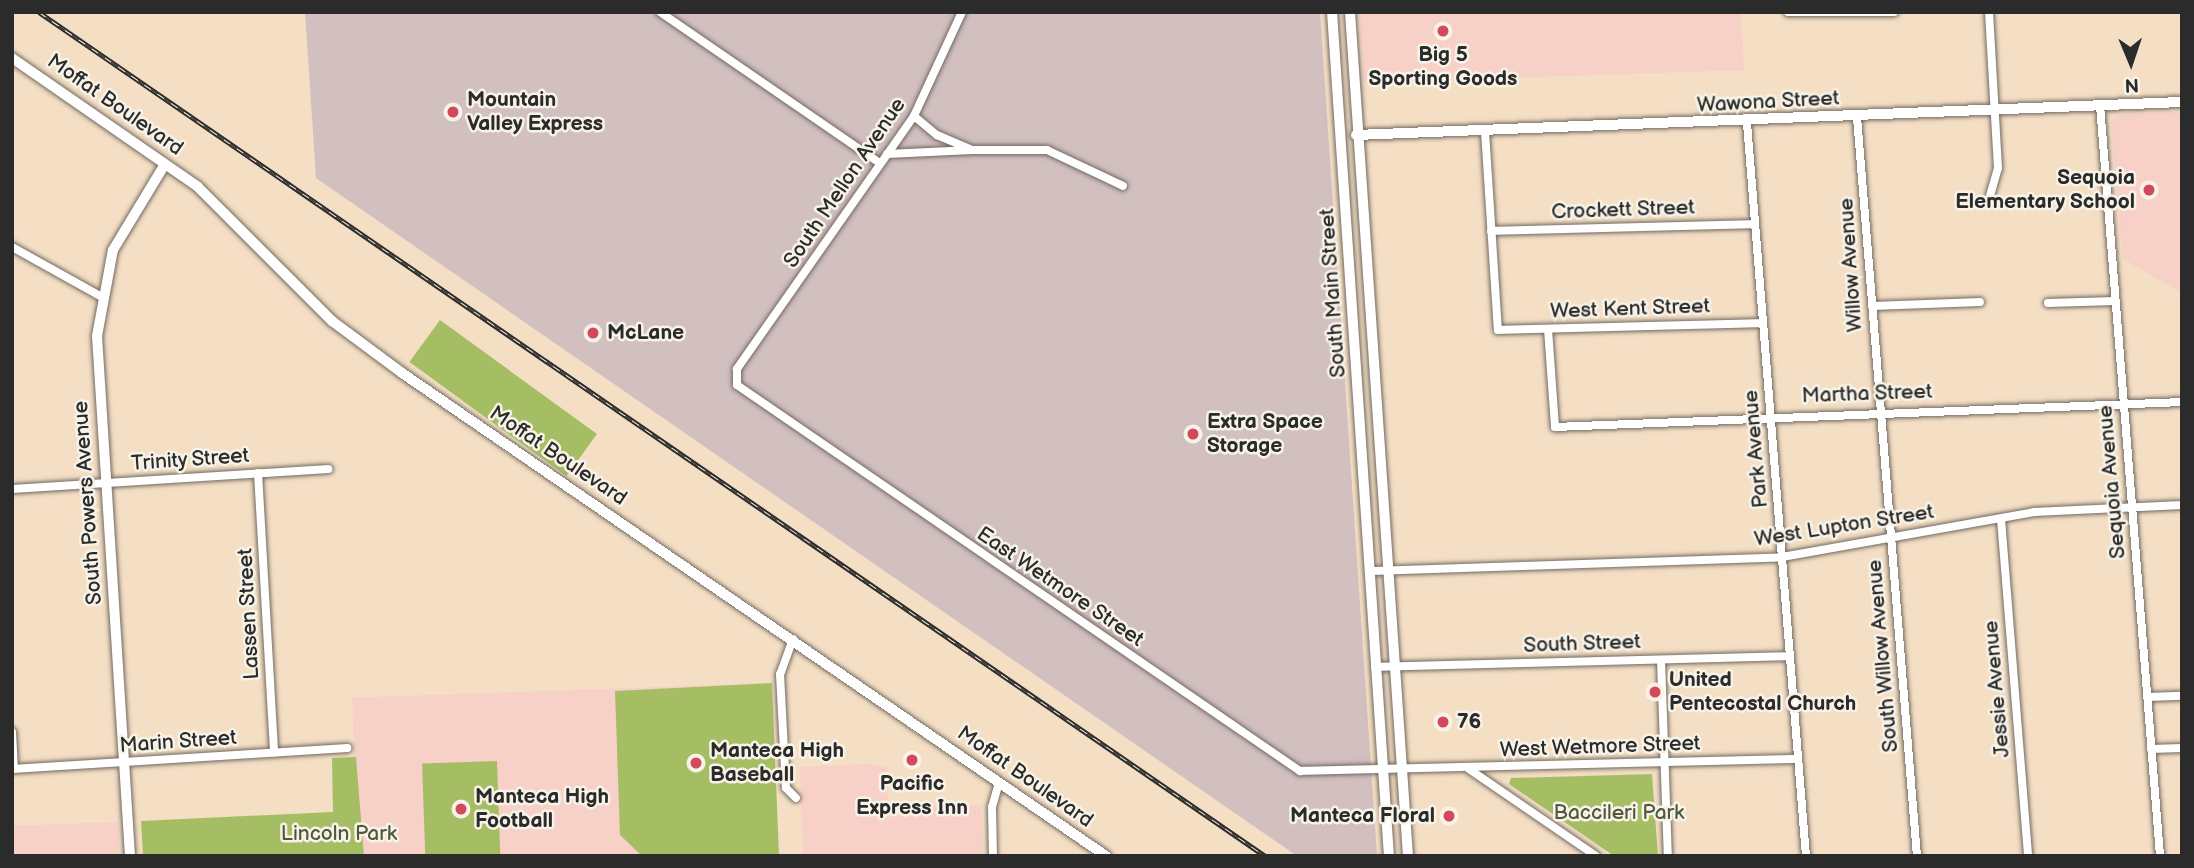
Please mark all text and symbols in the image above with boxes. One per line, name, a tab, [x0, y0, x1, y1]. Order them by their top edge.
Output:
marker: Big 5 Sporting Goods	[1435, 23, 1451, 39]
north arrow	[2096, 28, 2166, 98]
place label: Big 5 Sporting Goods	[1369, 42, 1517, 92]
street label: Moffat Boulevard	[42, 49, 188, 161]
text: N	[2124, 73, 2139, 96]
street label: Wawona Street	[1696, 86, 1840, 118]
place label: Mountain Valley Express	[467, 87, 604, 137]
street label: South Mellon Avenue	[779, 93, 911, 273]
marker: Mountain Valley Express	[445, 104, 461, 120]
place label: Sequoia Elementary School	[1955, 165, 2135, 215]
marker: Sequoia Elementary School	[2141, 182, 2157, 198]
street label: Crockett Street	[1551, 195, 1695, 225]
street label: Willow Avenue	[1834, 197, 1868, 333]
street label: South Main Street	[1315, 207, 1351, 379]
street label: West Kent Street	[1549, 294, 1711, 324]
place label: McLane	[607, 320, 684, 346]
marker: McLane	[585, 325, 601, 341]
street label: Martha Street	[1801, 379, 1933, 409]
street label: Park Avenue	[1738, 389, 1774, 509]
street label: South Powers Avenue	[68, 400, 108, 606]
street label: Moffat Boulevard	[485, 401, 631, 511]
street label: Sequoia Avenue	[2093, 404, 2131, 560]
place label: Extra Space Storage	[1207, 409, 1323, 459]
marker: Extra Space Storage	[1185, 426, 1201, 442]
street label: Trinity Street	[129, 443, 251, 477]
street label: West Lupton Street	[1752, 499, 1936, 553]
street label: East Wetmore Street	[971, 521, 1149, 653]
street label: Lassen Street	[233, 548, 265, 680]
street label: South Willow Avenue	[1862, 558, 1904, 754]
street label: Jessie Avenue	[1978, 620, 2016, 758]
street label: South Street	[1523, 629, 1641, 659]
place label: United Pentecostal Church	[1669, 667, 1856, 717]
marker: United Pentecostal Church	[1647, 684, 1663, 700]
place label: 76	[1457, 709, 1481, 735]
marker: 76	[1435, 714, 1451, 730]
street label: Moffat Boulevard	[952, 721, 1098, 833]
street label: Marin Street	[118, 725, 238, 759]
street label: West Wetmore Street	[1499, 731, 1701, 763]
place label: Manteca High Baseball	[710, 738, 844, 788]
marker: Pacific Express Inn	[904, 752, 920, 768]
marker: Manteca High Baseball	[688, 755, 704, 771]
place label: Pacific Express Inn	[856, 771, 968, 821]
place label: Manteca High Football	[475, 784, 609, 834]
park label: Baccileri Park	[1554, 800, 1684, 826]
marker: Manteca High Football	[453, 801, 469, 817]
place label: Manteca Floral	[1290, 803, 1435, 829]
marker: Manteca Floral	[1441, 808, 1457, 824]
park label: Lincoln Park	[281, 821, 397, 847]

